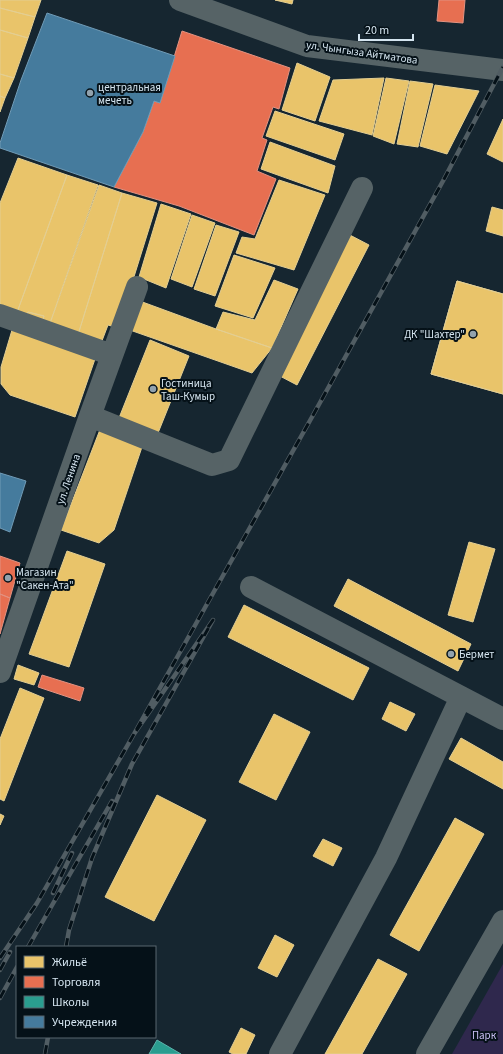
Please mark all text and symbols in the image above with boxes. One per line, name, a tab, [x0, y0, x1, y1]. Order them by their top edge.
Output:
scale bar	[359, 16, 413, 42]
text: 20 m	[365, 22, 389, 39]
street label: ул. Чынгыза Айтматова	[305, 37, 419, 68]
place label: центральная мечеть	[98, 80, 161, 108]
marker: центральная мечеть	[85, 88, 95, 98]
place label: ДК "Шахтер"	[404, 327, 465, 342]
marker: ДК "Шахтер"	[468, 329, 478, 339]
place label: Гостиница Таш-Кумыр	[161, 376, 215, 404]
marker: Гостиница Таш-Кумыр	[148, 384, 158, 394]
street label: ул. Ленина	[53, 452, 84, 506]
place label: Магазин "Сакен-Ата"	[16, 565, 74, 593]
marker: Магазин "Сакен-Ата"	[3, 573, 13, 583]
place label: Бермет	[459, 647, 494, 662]
marker: Бермет	[446, 649, 456, 659]
legend	[16, 946, 156, 1038]
text: Жильё	[52, 954, 87, 971]
text: Торговля	[52, 974, 100, 991]
text: Школы	[52, 994, 89, 1011]
text: Учреждения	[52, 1014, 117, 1031]
park label: Парк	[472, 1028, 497, 1043]

